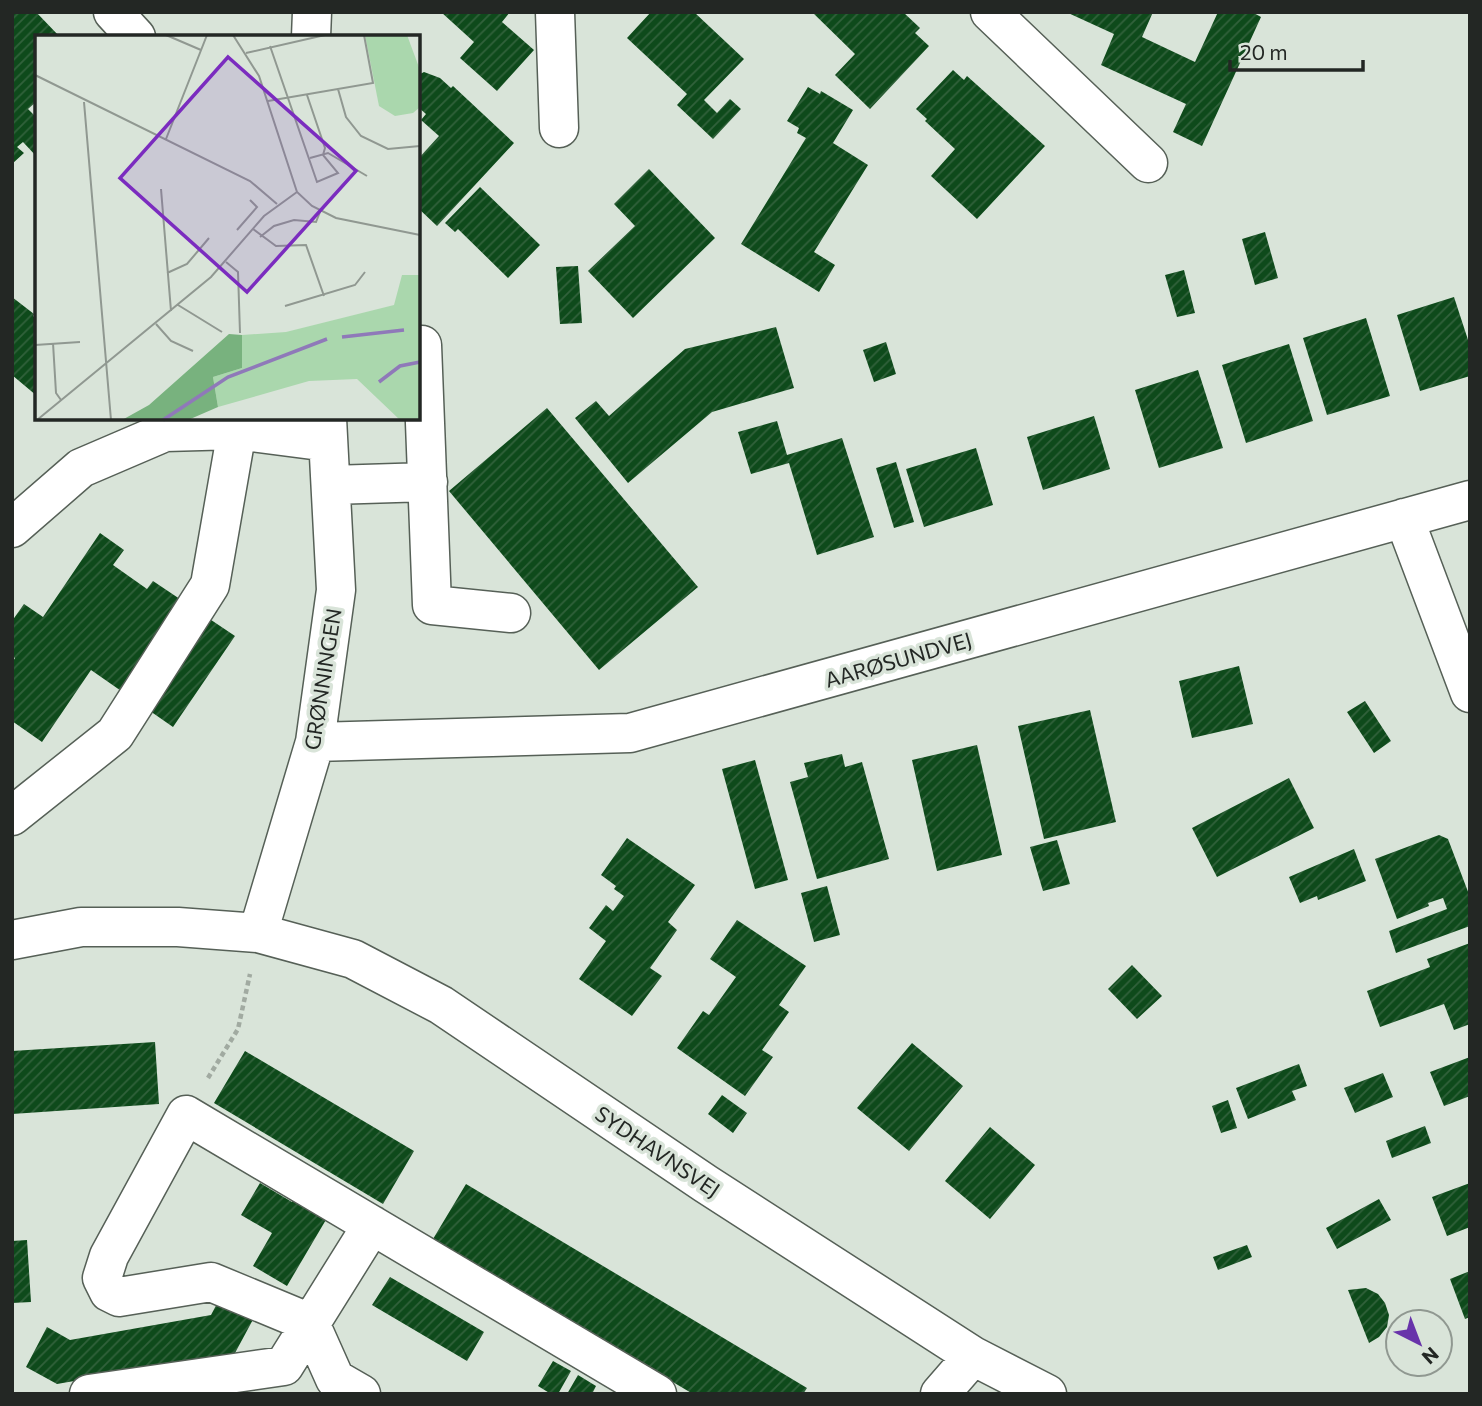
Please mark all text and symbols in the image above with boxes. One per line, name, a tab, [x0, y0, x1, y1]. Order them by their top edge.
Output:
scale bar	[1230, 28, 1363, 72]
inset map	[35, 35, 420, 420]
text: 20 m	[1240, 39, 1288, 64]
street label: GRØNNINGEN	[298, 606, 346, 752]
street label: AARØSUNDVEJ	[822, 626, 974, 692]
street label: SYDHAVNSVEJ	[591, 1100, 725, 1202]
north arrow	[1384, 1308, 1454, 1378]
text: N	[1418, 1343, 1444, 1369]

